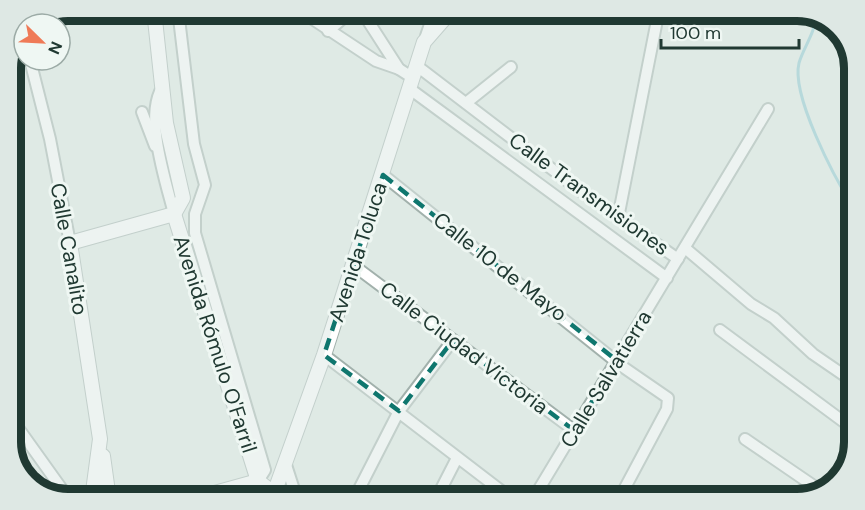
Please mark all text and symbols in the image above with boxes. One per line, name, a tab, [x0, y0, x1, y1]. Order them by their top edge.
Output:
north arrow	[12, 12, 72, 72]
scale bar	[661, 12, 799, 50]
text: 100 m	[670, 21, 721, 45]
text: N	[43, 38, 67, 57]
street label: Calle Transmisiones	[503, 126, 675, 262]
street label: Avenida Toluca	[322, 179, 394, 325]
street label: Calle Canalito	[44, 181, 94, 317]
street label: Calle 10 de Mayo	[427, 206, 573, 328]
street label: Avenida Rómulo O'Farril	[167, 232, 263, 456]
street label: Calle Ciudad Victoria	[374, 275, 554, 421]
street label: Calle Salvatierra	[554, 305, 658, 453]

